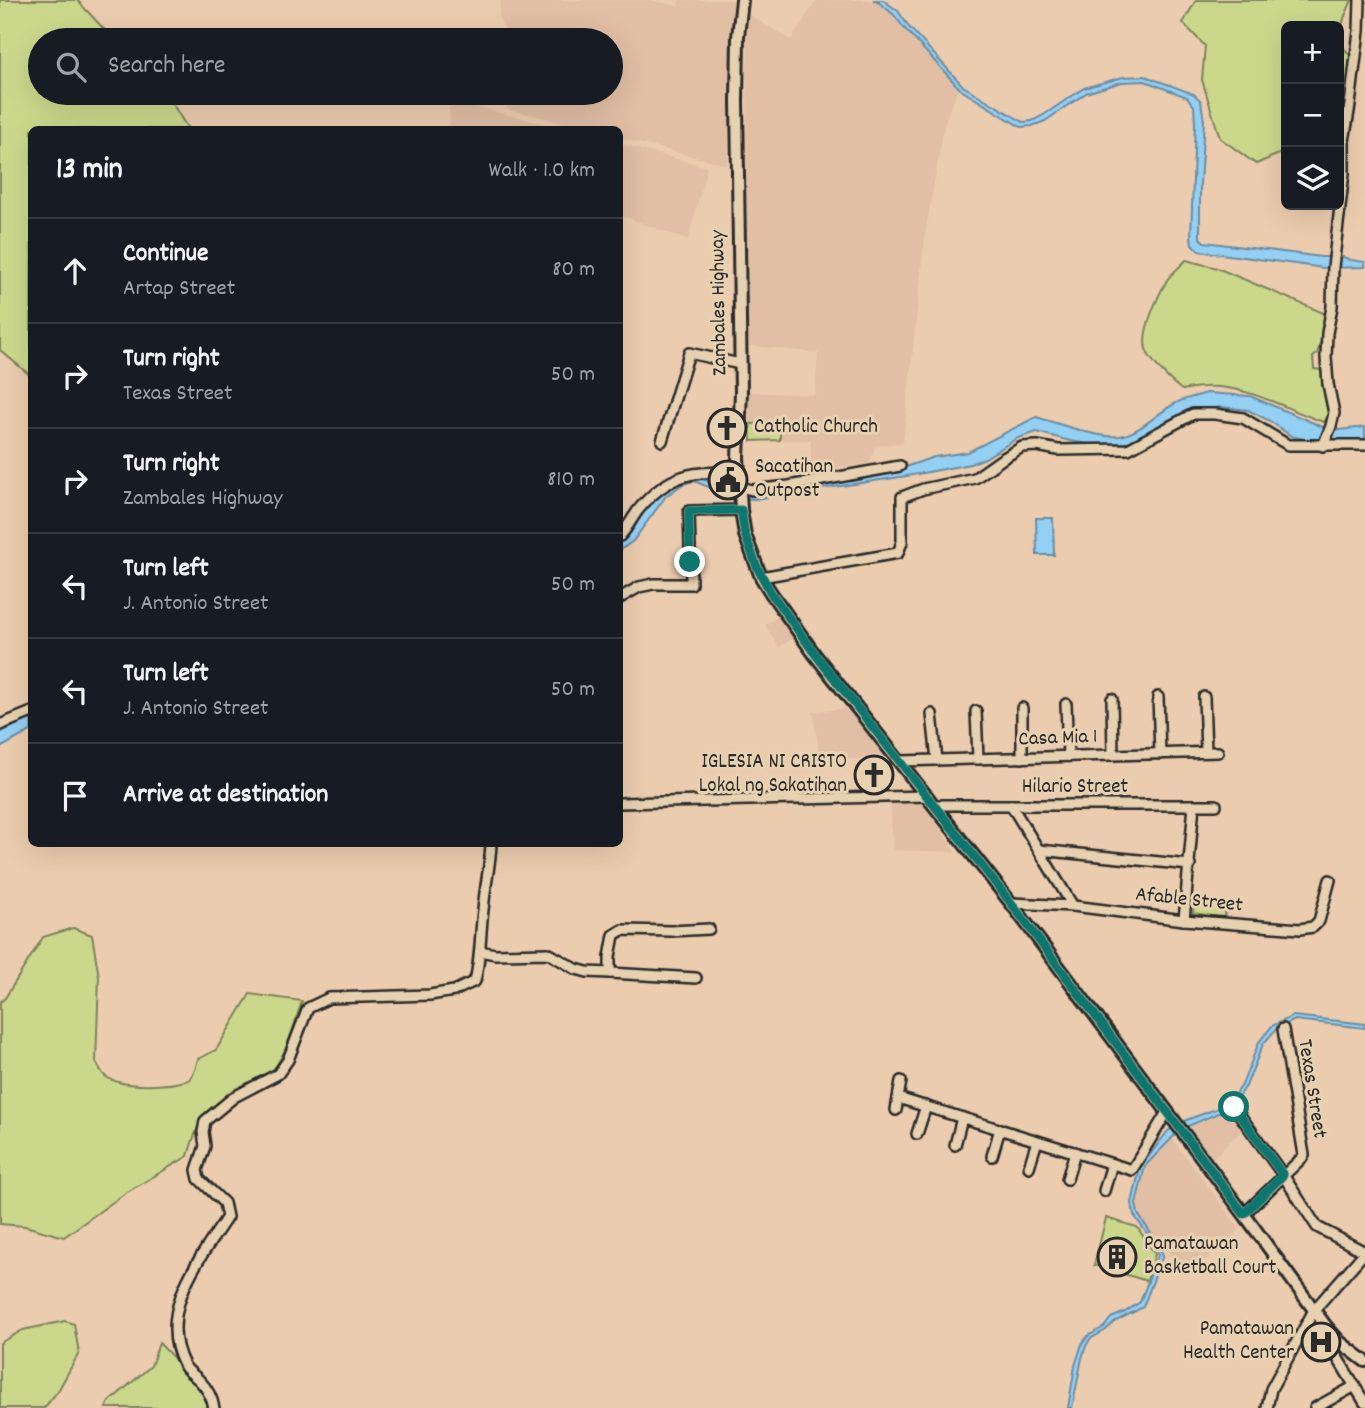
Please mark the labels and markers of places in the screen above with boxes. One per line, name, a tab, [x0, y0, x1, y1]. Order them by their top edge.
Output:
church icon: Catholic Church	[706, 407, 748, 449]
place label: Catholic Church	[754, 413, 878, 443]
place label: Sacatihan Outpost	[755, 453, 833, 507]
public building icon: Sacatihan Outpost	[707, 459, 749, 501]
place label: IGLESIA NI CRISTO Lokal ng Sakatihan	[699, 748, 847, 802]
church icon: IGLESIA NI CRISTO Lokal ng Sakatihan	[853, 754, 895, 796]
place label: Pamatawan Basketball Court	[1144, 1230, 1277, 1284]
building icon: Pamatawan Basketball Court	[1096, 1236, 1138, 1278]
place label: Pamatawan Health Center	[1183, 1315, 1294, 1369]
hospital icon: Pamatawan Health Center	[1300, 1321, 1342, 1363]

